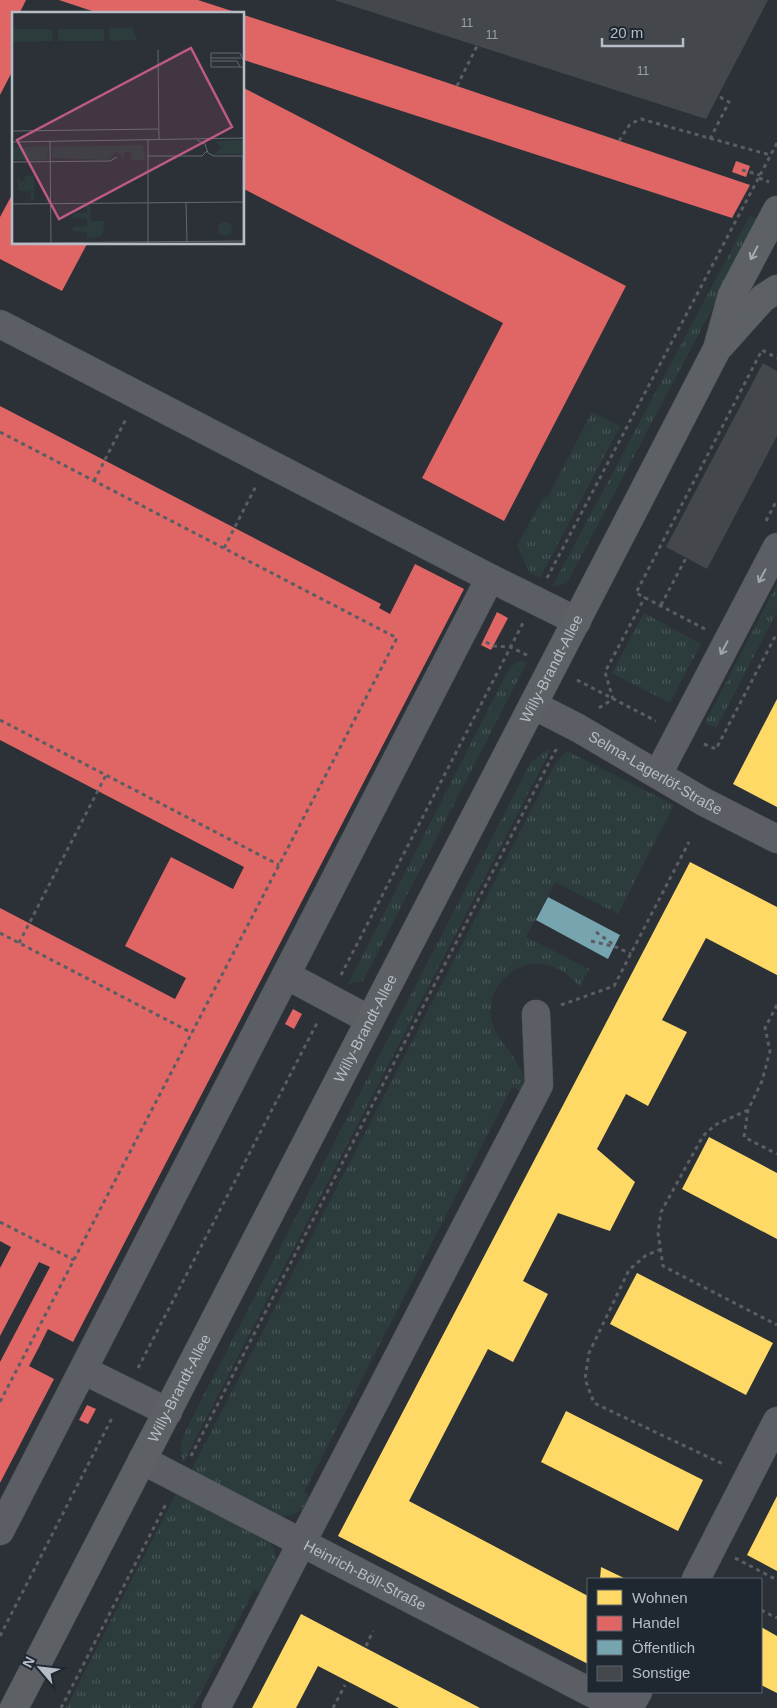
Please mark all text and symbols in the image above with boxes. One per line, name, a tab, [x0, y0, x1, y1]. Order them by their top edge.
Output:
inset map	[12, 12, 245, 245]
scale bar	[602, 15, 683, 47]
house number: 11	[461, 16, 474, 30]
text: 20 m	[610, 24, 643, 41]
house number: 11	[486, 28, 499, 42]
house number: 11	[637, 64, 650, 78]
one-way arrow	[749, 245, 758, 260]
one-way arrow	[757, 568, 767, 583]
street label: Willy-Brandt-Allee	[516, 612, 586, 725]
one-way arrow	[719, 640, 728, 655]
street label: Selma-Lagerlöf-Straße	[586, 727, 725, 818]
street label: Willy-Brandt-Allee	[330, 971, 400, 1085]
street label: Willy-Brandt-Allee	[144, 1331, 214, 1445]
street label: Heinrich-Böll-Straße	[301, 1536, 429, 1614]
legend	[587, 1578, 762, 1693]
text: Wohnen	[632, 1589, 688, 1606]
text: Handel	[632, 1614, 680, 1631]
text: Öffentlich	[632, 1639, 695, 1656]
north arrow	[15, 1643, 65, 1693]
text: N	[19, 1654, 38, 1670]
text: Sonstige	[632, 1664, 690, 1681]

